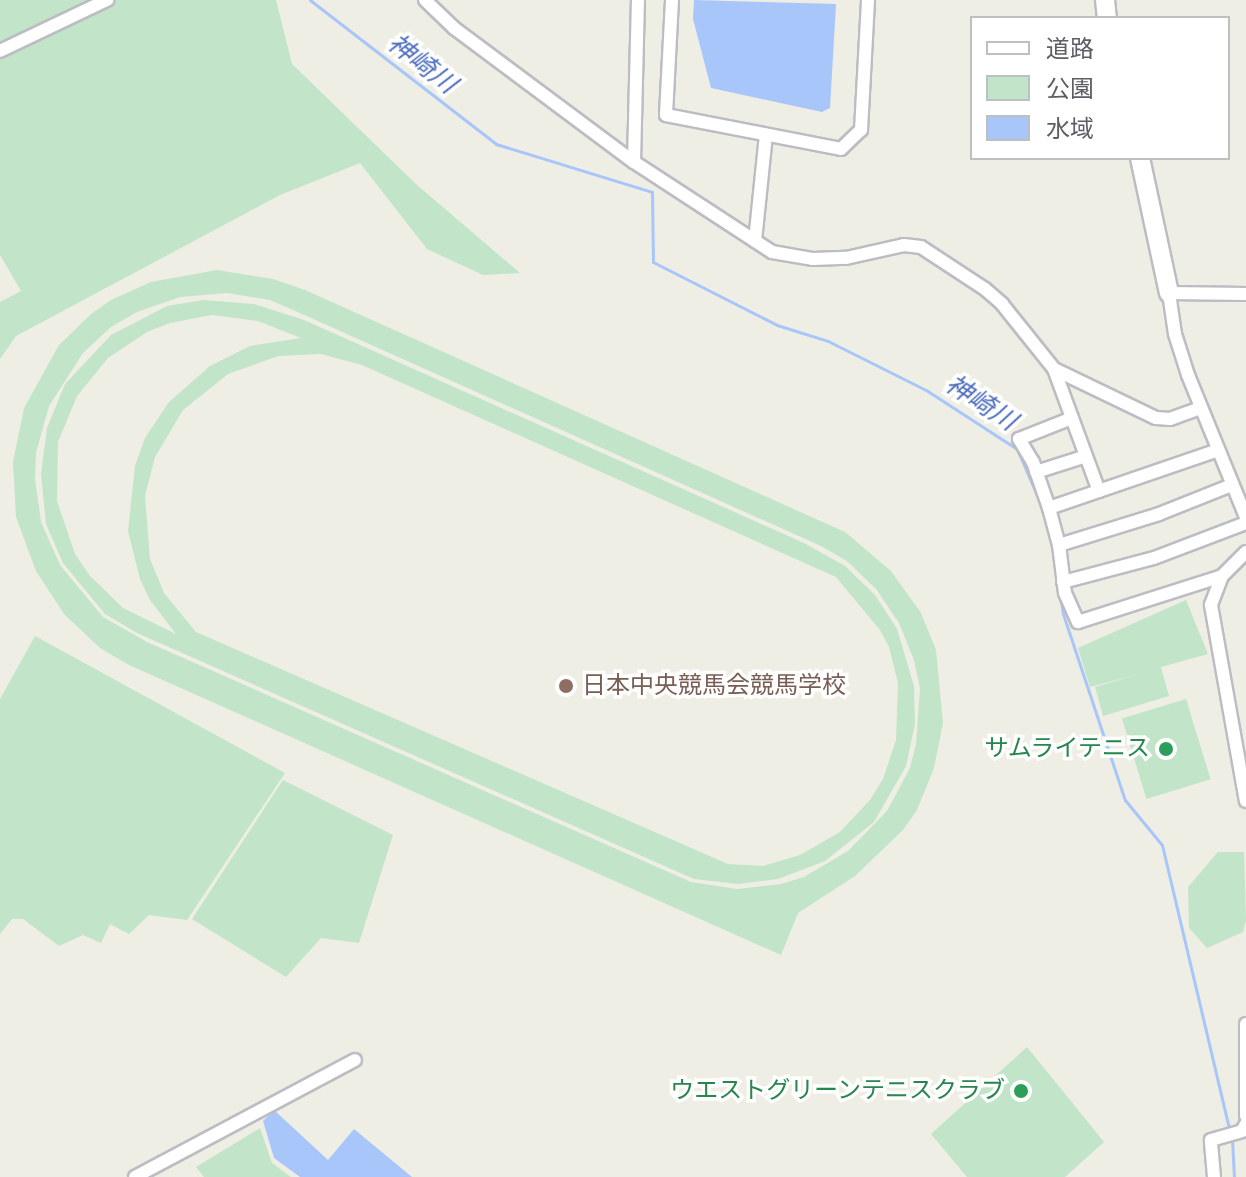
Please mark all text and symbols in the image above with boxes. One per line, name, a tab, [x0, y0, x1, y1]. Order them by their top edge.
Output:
legend	[970, 16, 1230, 160]
water label: 神崎川	[382, 28, 462, 100]
text: 道路	[1046, 32, 1094, 67]
text: 公園	[1046, 72, 1094, 107]
text: 水域	[1046, 112, 1094, 147]
water label: 神崎川	[940, 369, 1022, 437]
place label: 日本中央競馬会競馬学校	[582, 672, 846, 700]
marker: 日本中央競馬会競馬学校	[557, 677, 575, 695]
place label: サムライテニス	[982, 735, 1150, 763]
marker: サムライテニス	[1157, 740, 1175, 758]
place label: ウエストグリーンテニスクラブ	[669, 1077, 1005, 1105]
marker: ウエストグリーンテニスクラブ	[1012, 1082, 1030, 1100]

